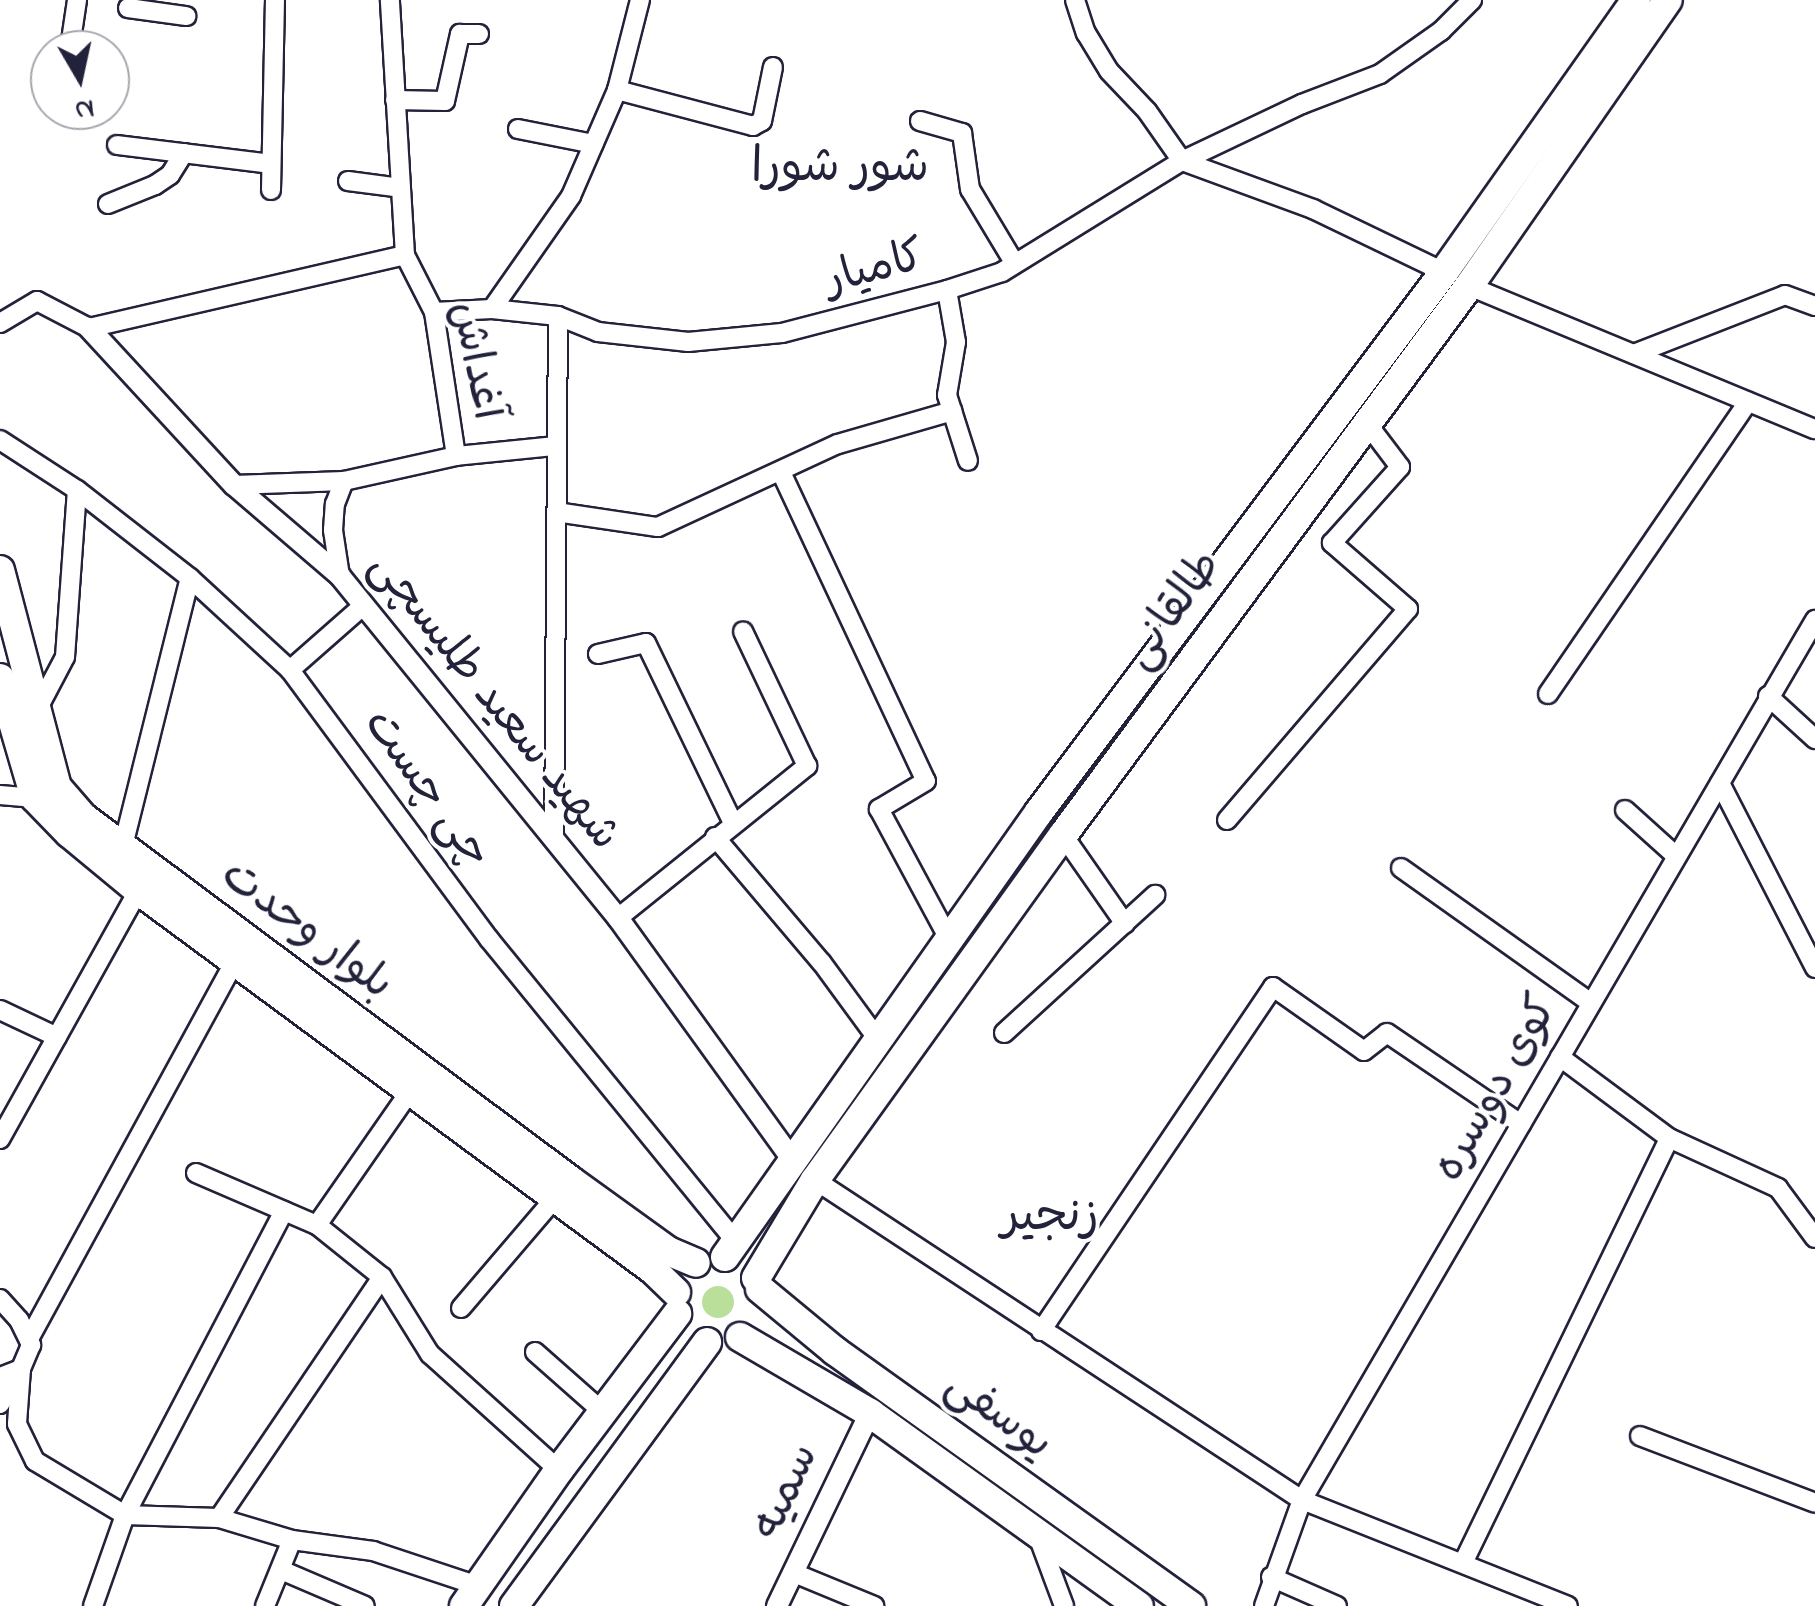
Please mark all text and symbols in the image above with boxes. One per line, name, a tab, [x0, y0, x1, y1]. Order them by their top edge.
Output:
north arrow	[30, 30, 130, 130]
text: N	[72, 86, 97, 130]
district label: شور شورا	[751, 140, 929, 198]
street label: کامیار	[819, 231, 931, 309]
street label: آغداش	[436, 297, 514, 425]
street label: طالقانی	[1113, 541, 1235, 681]
street label: شهید سعید طلیسچی	[356, 542, 630, 862]
street label: چی چست	[350, 700, 502, 880]
street label: بلوار وحدت	[209, 849, 403, 1013]
street label: کوی دوسره	[1422, 987, 1572, 1191]
district label: زنجیر	[1001, 1189, 1099, 1247]
street label: یوسفی	[934, 1359, 1062, 1473]
street label: سمیه	[742, 1436, 832, 1548]

